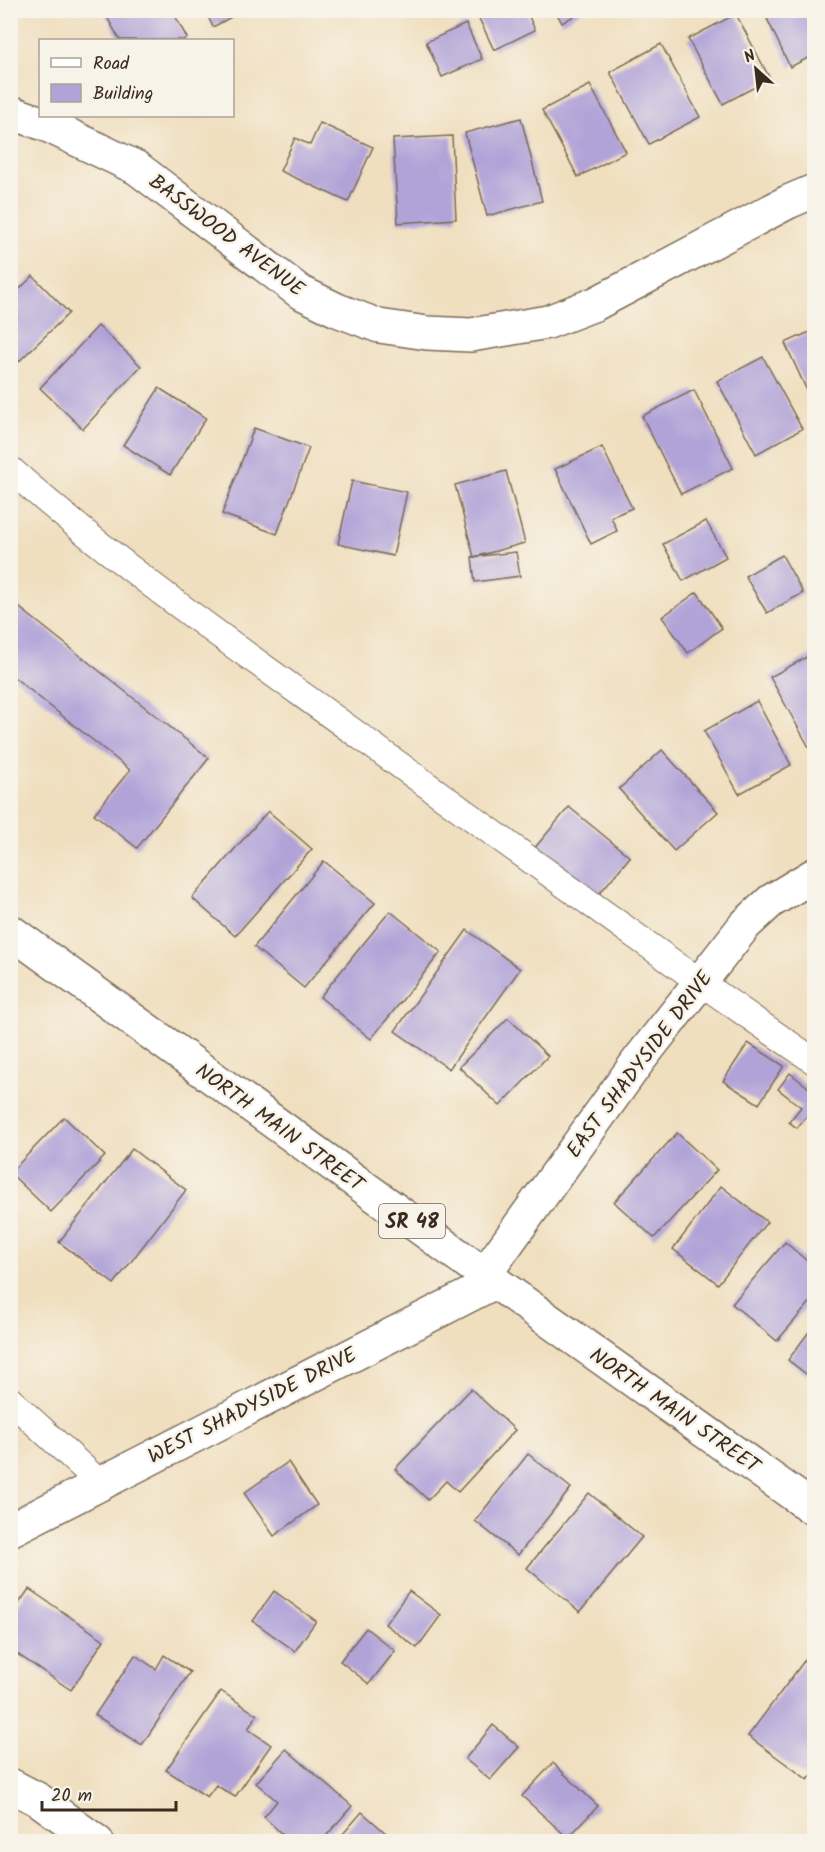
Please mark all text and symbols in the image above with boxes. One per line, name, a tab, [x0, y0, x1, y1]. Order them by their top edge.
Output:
legend	[39, 39, 234, 117]
north arrow	[726, 39, 786, 99]
text: N	[740, 44, 760, 70]
text: Road	[93, 50, 130, 79]
text: Building	[93, 80, 153, 109]
street label: BASSWOOD AVENUE	[141, 166, 312, 306]
street label: EAST SHADYSIDE DRIVE	[559, 964, 722, 1166]
street label: NORTH MAIN STREET	[188, 1055, 372, 1202]
road number: SR 48	[379, 1204, 445, 1238]
street label: WEST SHADYSIDE DRIVE	[142, 1339, 364, 1473]
street label: NORTH MAIN STREET	[582, 1340, 768, 1484]
scale bar	[42, 1774, 176, 1812]
text: 20 m	[51, 1782, 92, 1811]

